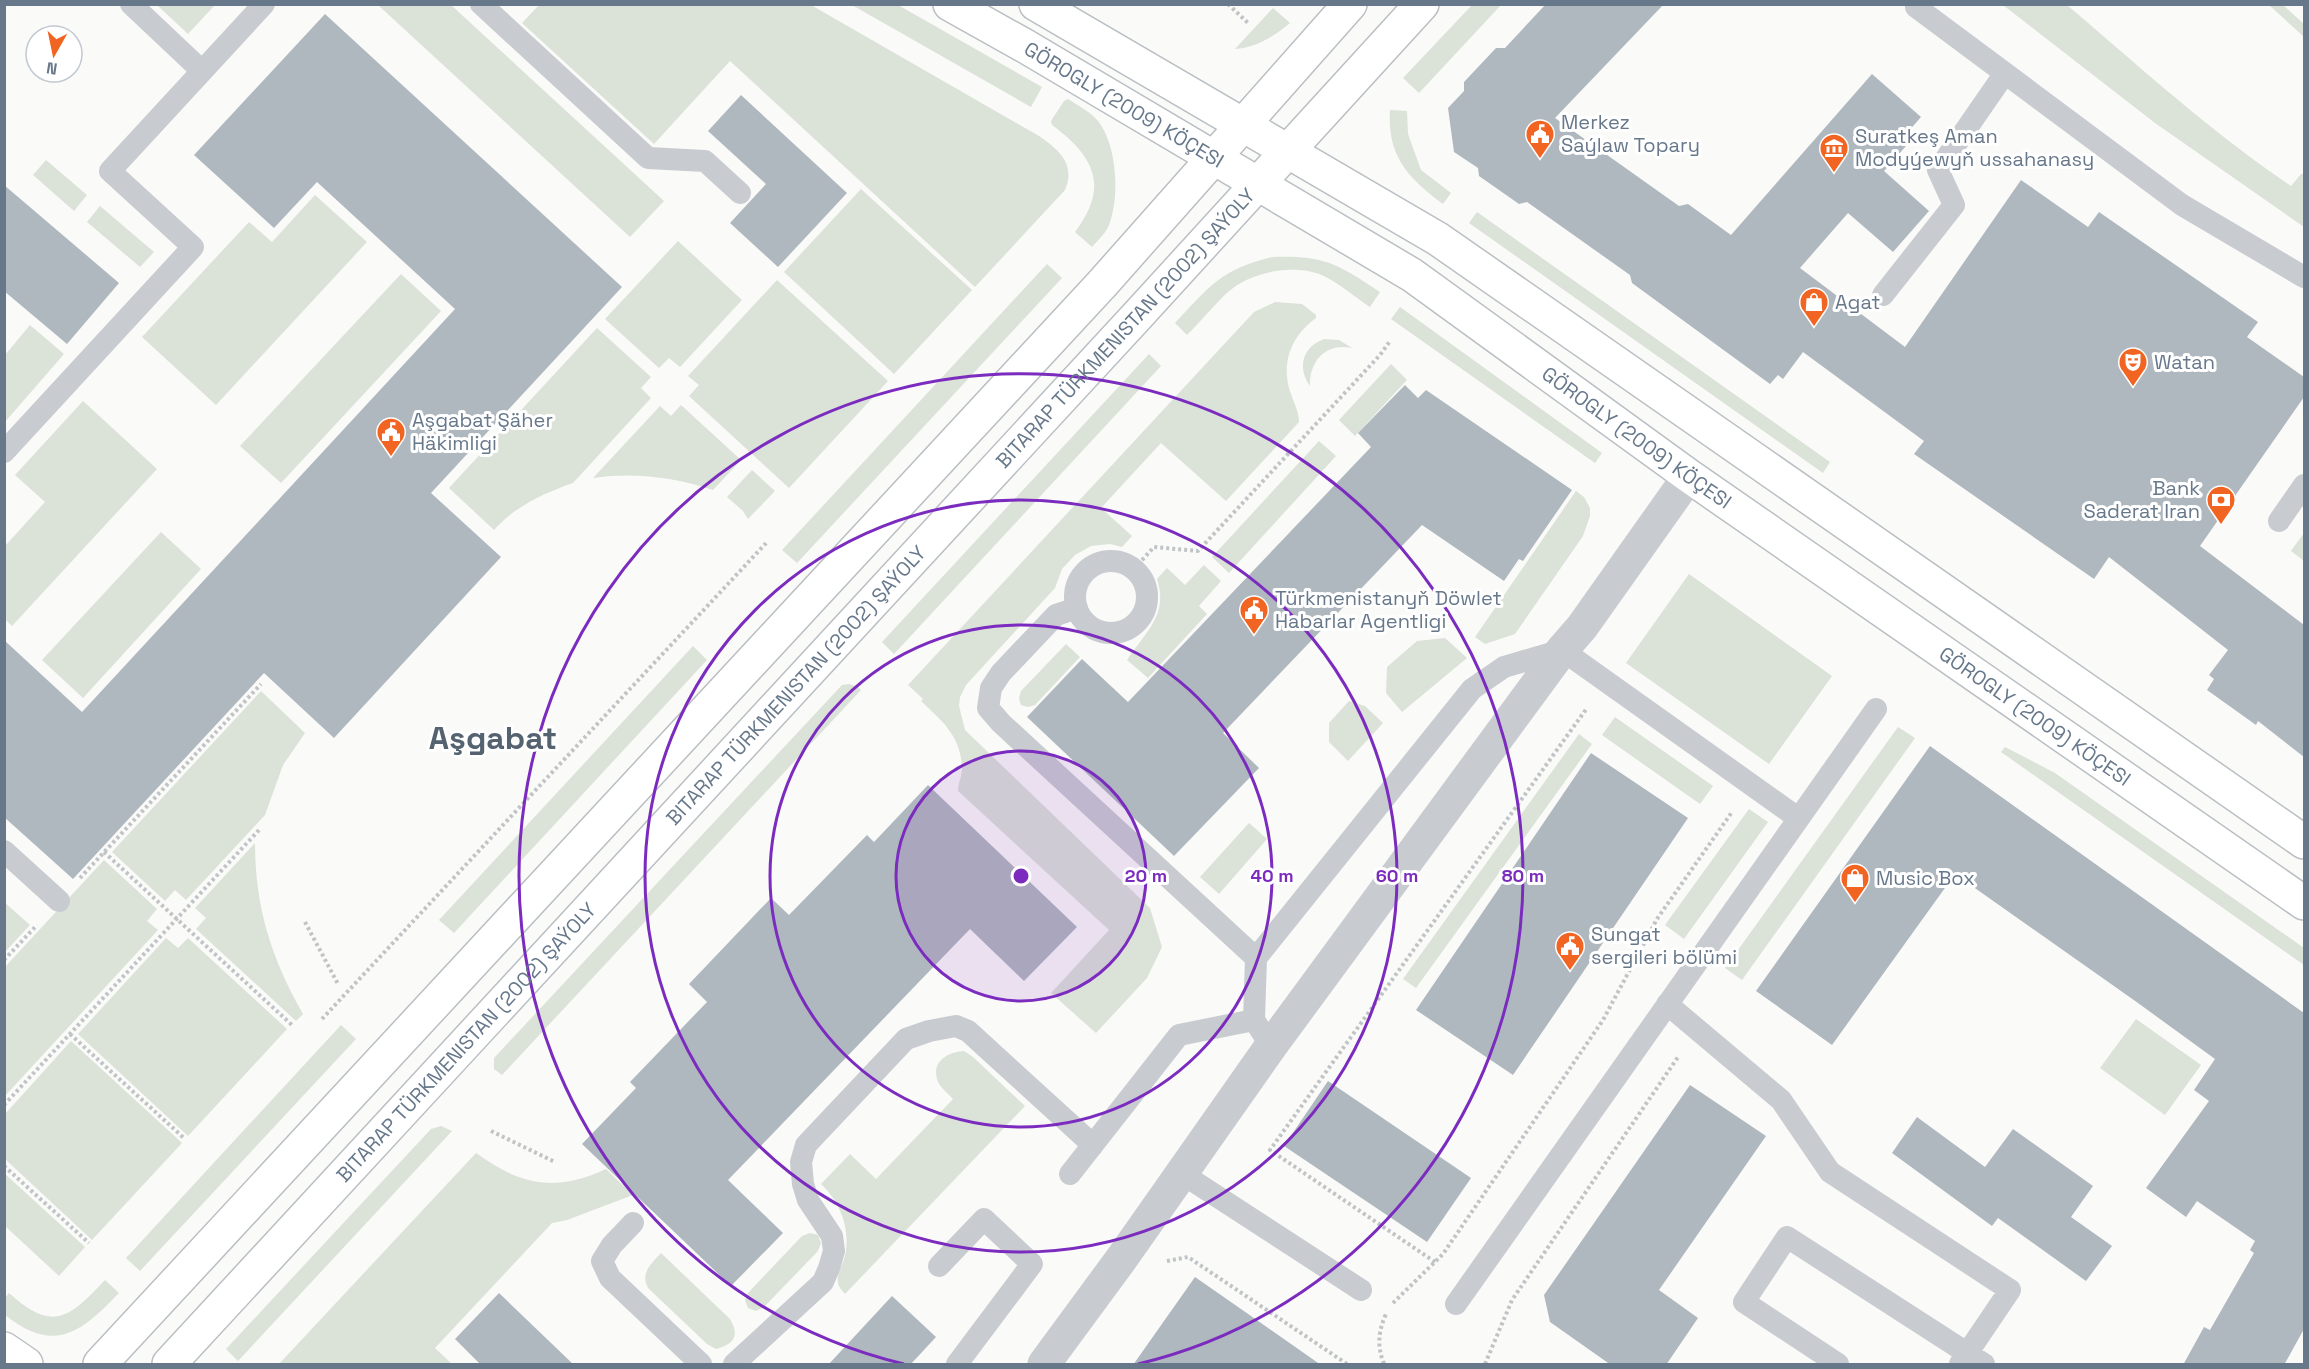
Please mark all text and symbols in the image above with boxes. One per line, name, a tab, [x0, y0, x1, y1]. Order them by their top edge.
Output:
north arrow	[24, 24, 84, 84]
street label: GÖROGLY (2009) KÖÇESI	[1019, 35, 1229, 174]
text: N	[45, 57, 59, 80]
place label: Merkez Saýlaw Topary	[1561, 109, 1700, 158]
public building icon: Merkez Saýlaw Topary	[1524, 118, 1556, 160]
place label: Suratkeş Aman Modyýewyň ussahanasy	[1855, 123, 2094, 172]
museum icon: Suratkeş Aman Modyýewyň ussahanasy	[1818, 132, 1850, 174]
street label: BITARAP TÜRKMENISTAN (2002) ŞAÝOLY	[990, 182, 1261, 474]
shop icon: Agat	[1798, 286, 1830, 328]
place label: Agat	[1835, 289, 1881, 315]
theatre icon: Watan	[2117, 346, 2149, 388]
place label: Watan	[2154, 349, 2215, 375]
street label: GÖROGLY (2009) KÖÇESI	[1537, 361, 1737, 515]
place label: Aşgabat Şäher Häkimligi	[412, 407, 553, 456]
public building icon: Aşgabat Şäher Häkimligi	[375, 416, 407, 458]
place label: Bank Saderat Iran	[2084, 475, 2200, 524]
bank icon: Bank Saderat Iran	[2205, 484, 2237, 526]
street label: BITARAP TÜRKMENISTAN (2002) ŞAÝOLY	[660, 540, 932, 831]
place label: Türkmenistanyň Döwlet Habarlar Agentligi	[1275, 585, 1502, 634]
public building icon: Türkmenistanyň Döwlet Habarlar Agentligi	[1238, 594, 1270, 636]
street label: GÖROGLY (2009) KÖÇESI	[1934, 641, 2136, 792]
district label: Aşgabat	[429, 718, 557, 758]
shop icon: Music Box	[1839, 862, 1871, 904]
text: 20 m	[1125, 864, 1167, 887]
text: 40 m	[1250, 864, 1294, 887]
text: 60 m	[1376, 864, 1418, 887]
text: 80 m	[1502, 864, 1544, 887]
place label: Music Box	[1876, 865, 1975, 891]
centre of rings	[1011, 866, 1031, 886]
street label: BITARAP TÜRKMENISTAN (2002) ŞAÝOLY	[331, 897, 602, 1188]
place label: Sungat sergileri bölümi	[1591, 921, 1737, 970]
public building icon: Sungat sergileri bölümi	[1554, 930, 1586, 972]

